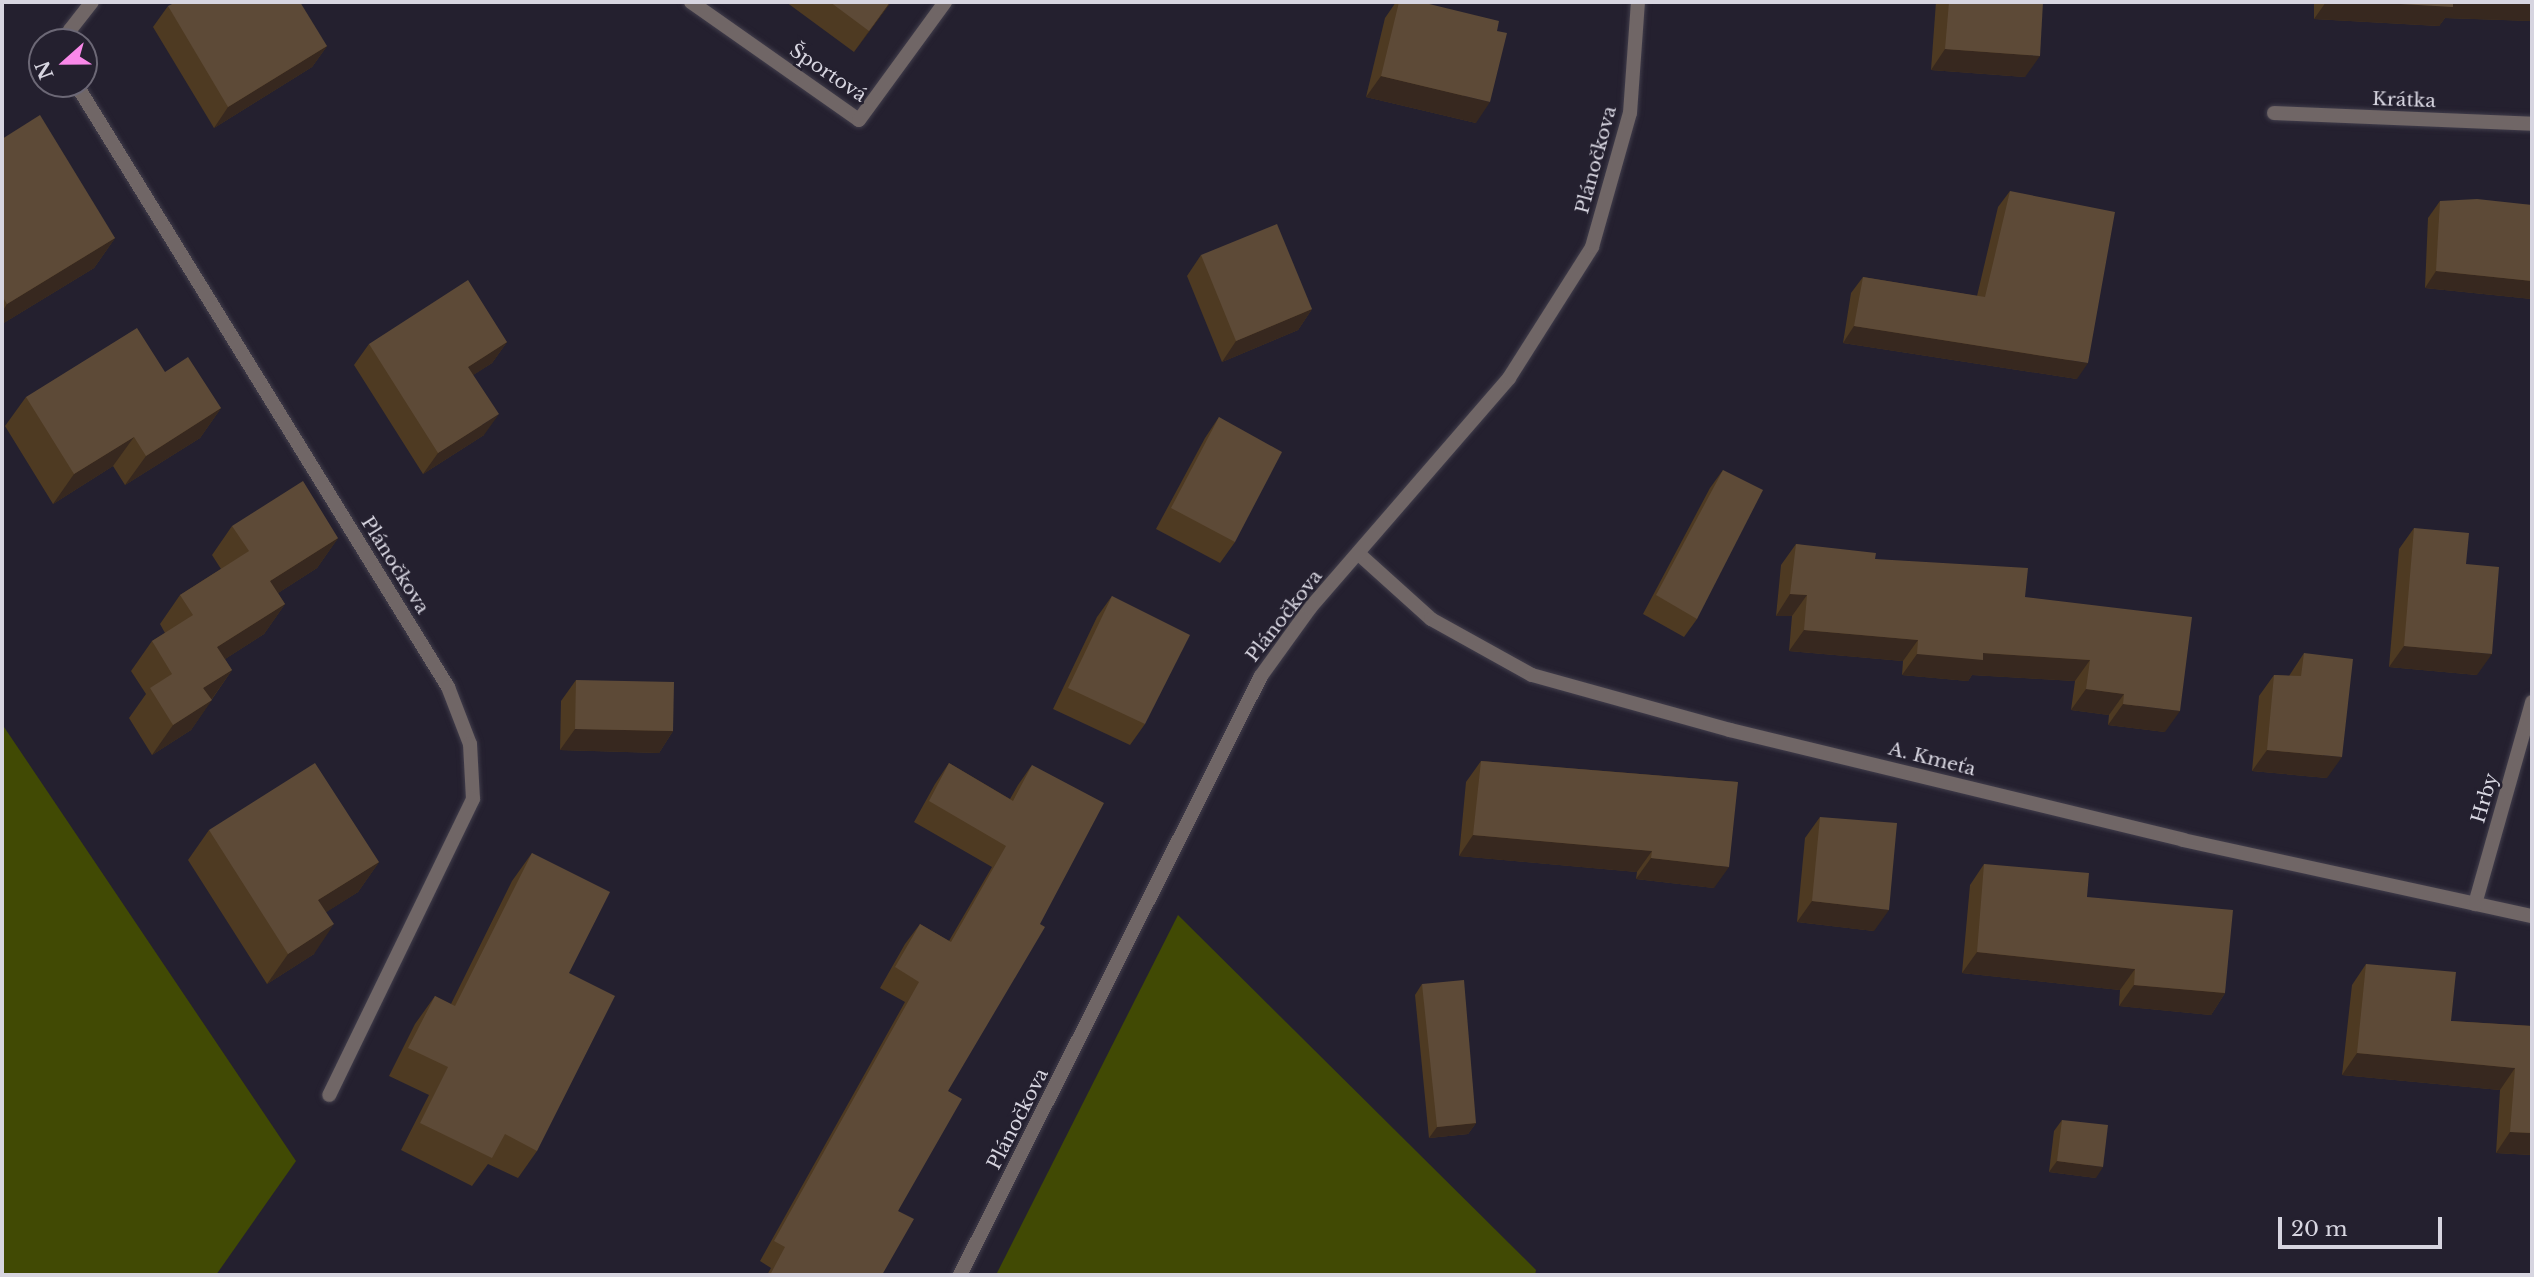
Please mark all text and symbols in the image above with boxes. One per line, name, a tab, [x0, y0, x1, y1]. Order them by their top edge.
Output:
north arrow	[28, 28, 98, 98]
street label: Športová	[785, 39, 871, 107]
text: N	[31, 58, 59, 82]
street label: Krátka	[2372, 87, 2436, 113]
street label: Plánočkova	[1571, 104, 1621, 216]
street label: Plánočkova	[356, 512, 434, 618]
street label: Plánočkova	[1241, 565, 1327, 667]
street label: A. Kmeťa	[1886, 737, 1978, 781]
street label: Hrby	[2467, 770, 2503, 826]
street label: Plánočkova	[983, 1065, 1053, 1173]
scale bar	[2282, 1204, 2446, 1248]
text: 20 m	[2291, 1216, 2348, 1242]

